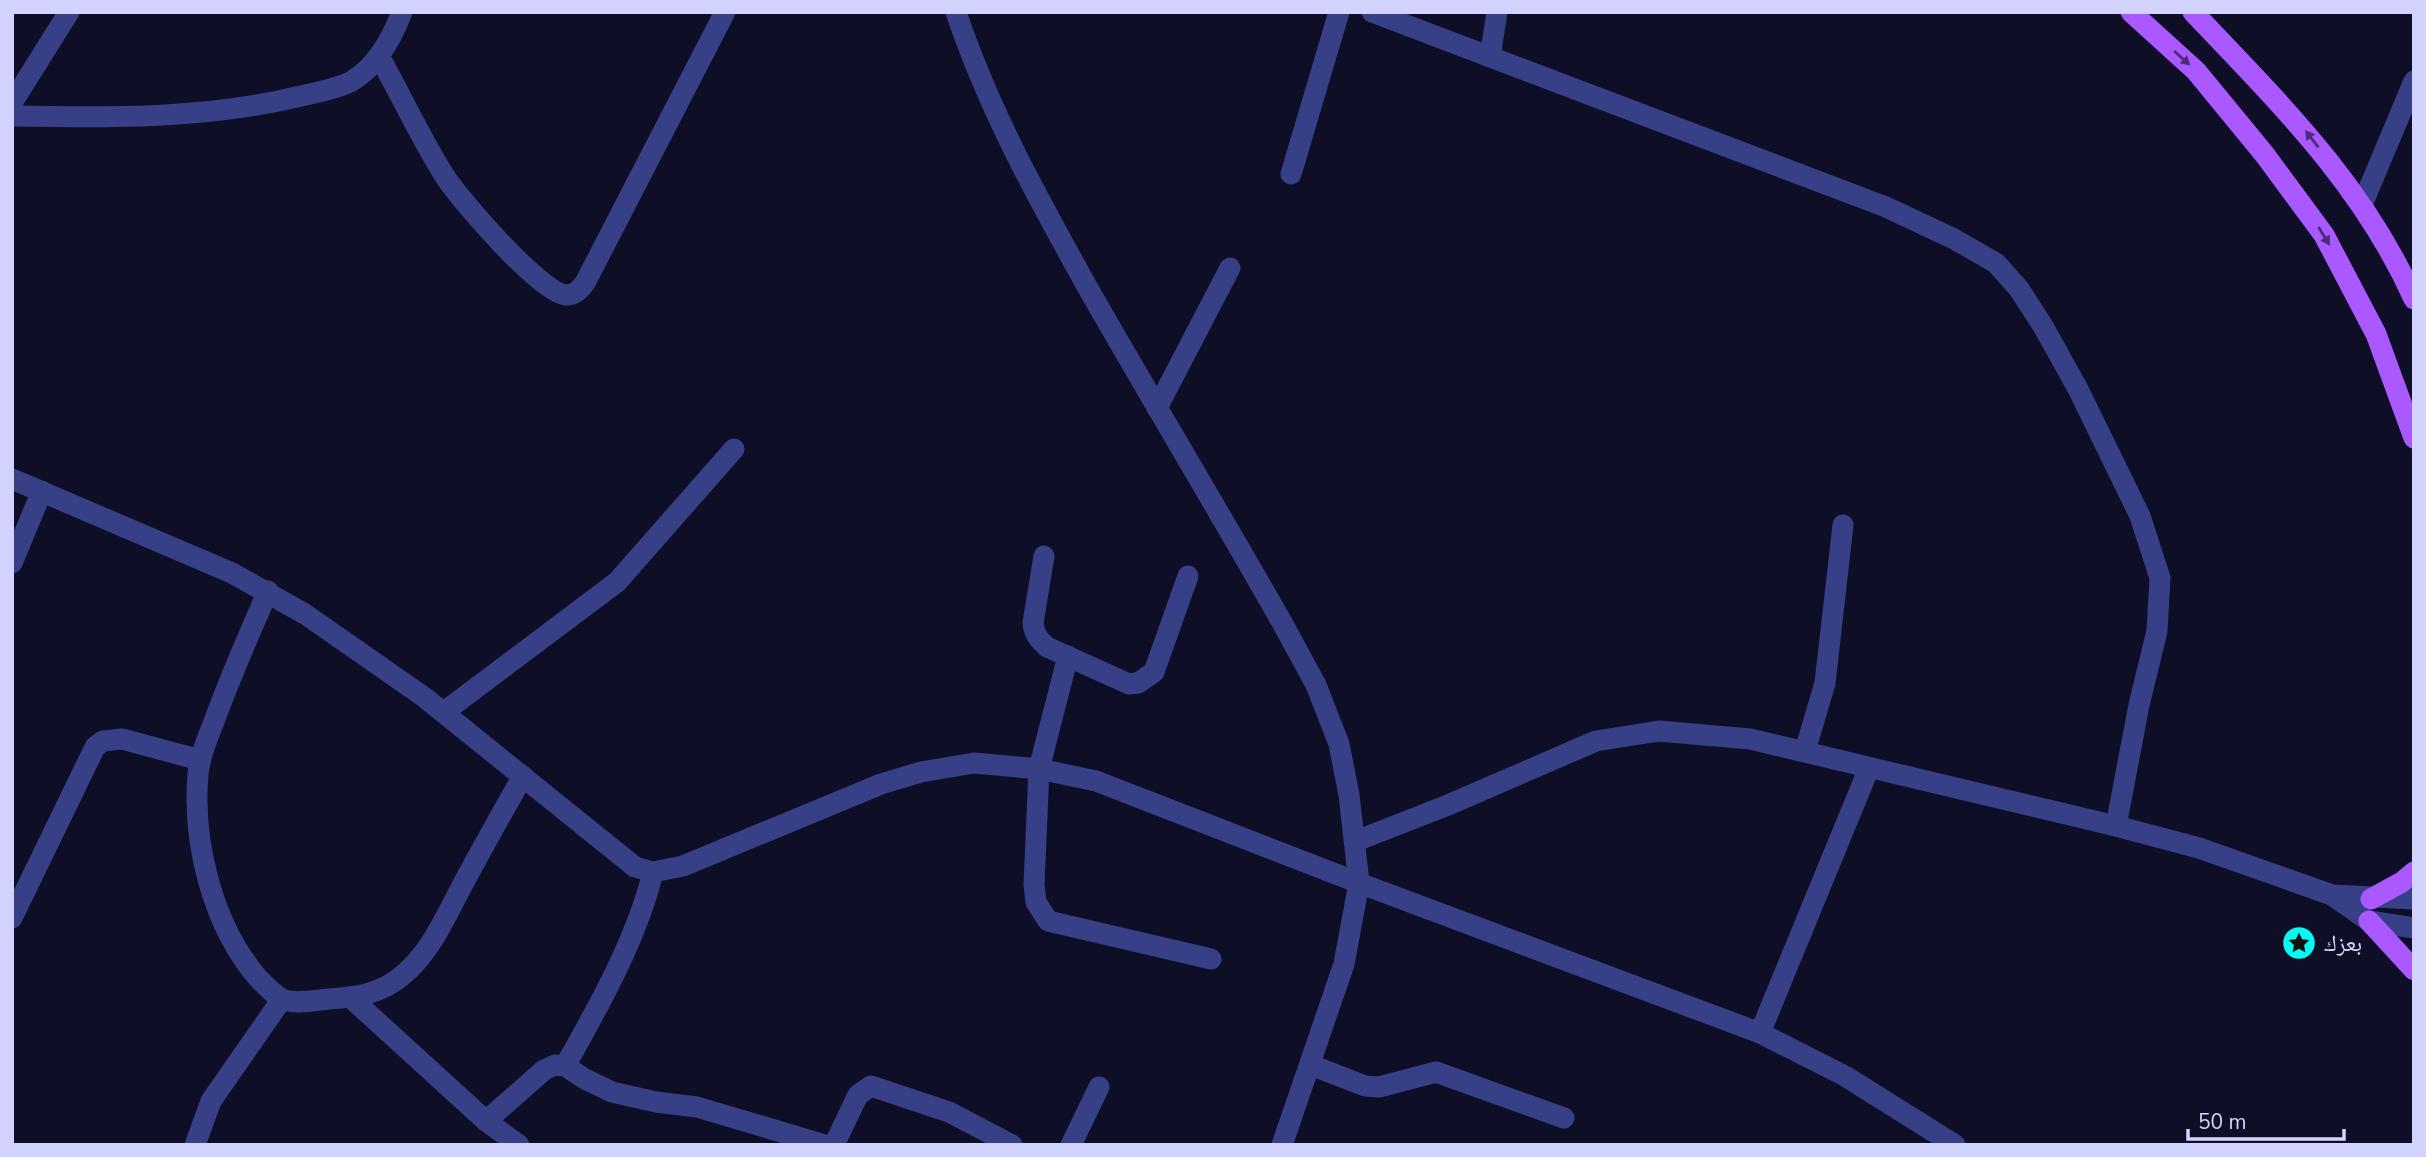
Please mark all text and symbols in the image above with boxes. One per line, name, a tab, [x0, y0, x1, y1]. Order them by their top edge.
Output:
one-way arrow	[2173, 50, 2191, 66]
one-way arrow	[2305, 130, 2319, 148]
one-way arrow	[2317, 226, 2330, 245]
place icon: بعزك	[2280, 924, 2318, 962]
place label: بعزك	[2324, 928, 2362, 959]
scale bar	[2188, 1098, 2344, 1142]
text: 50 m	[2198, 1108, 2247, 1136]

